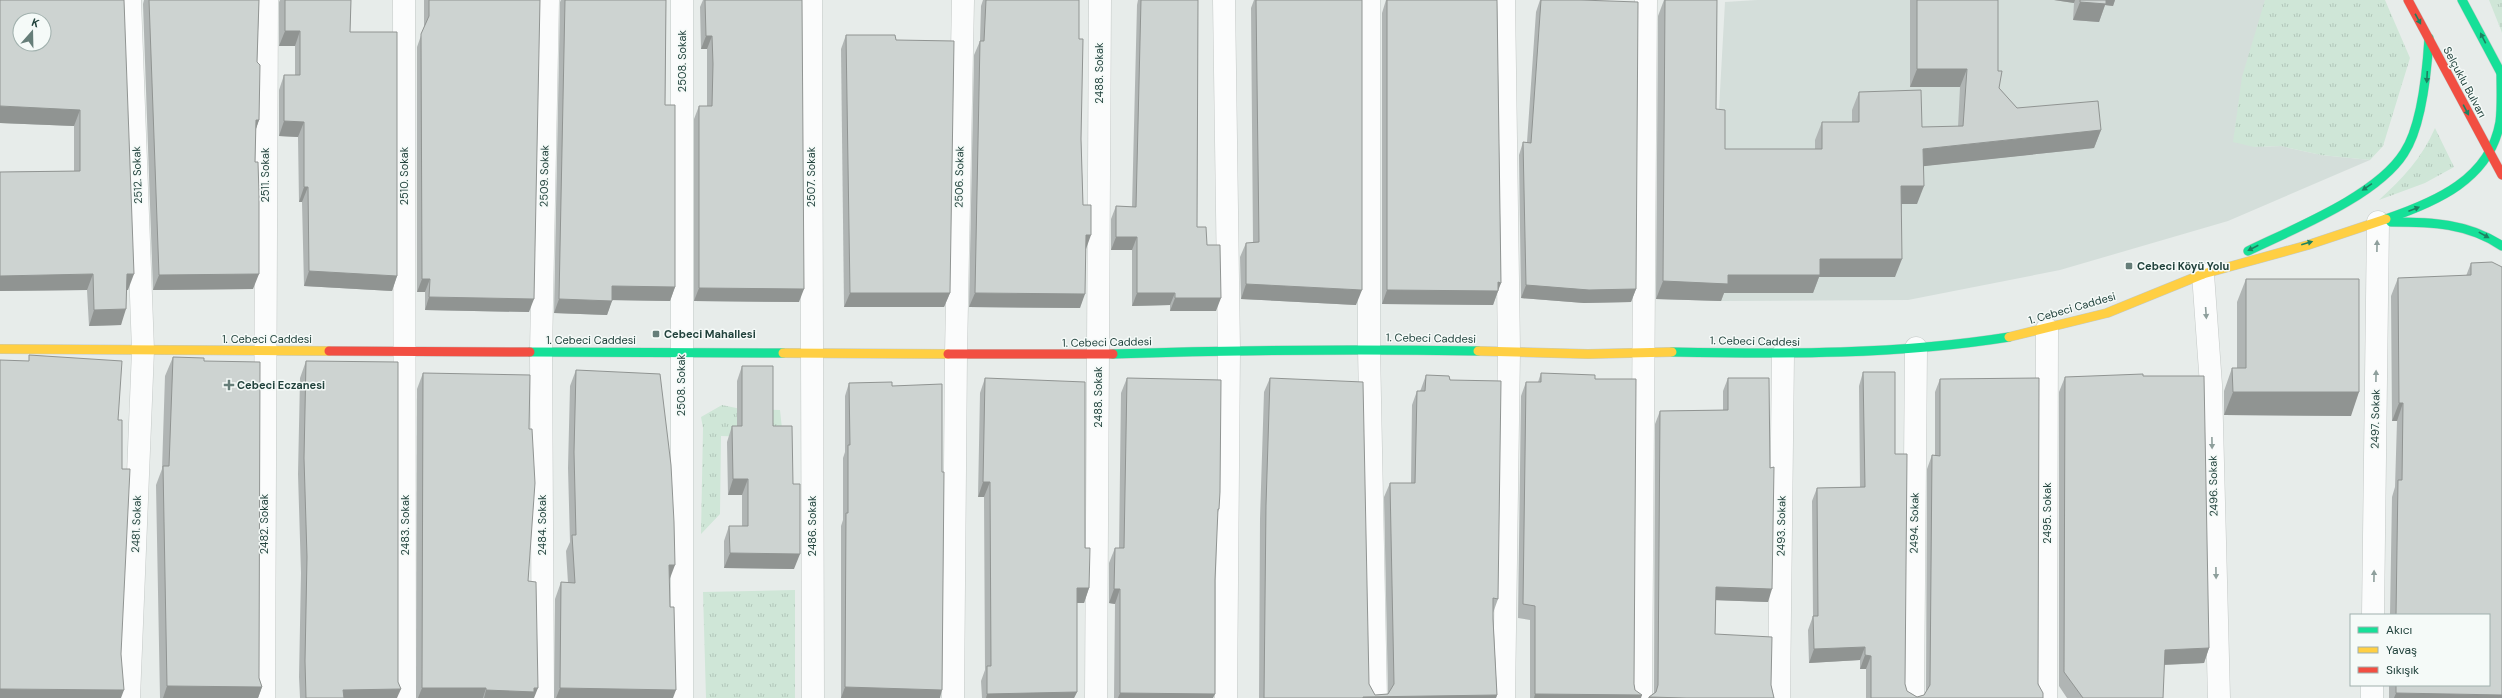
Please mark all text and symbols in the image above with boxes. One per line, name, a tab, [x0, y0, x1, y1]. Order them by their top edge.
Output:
north arrow	[12, 12, 52, 52]
one-way arrow	[2415, 13, 2422, 25]
text: K	[30, 15, 41, 30]
street label: 2508. Sokak	[675, 29, 689, 92]
one-way arrow	[2479, 32, 2486, 44]
street label: 2488. Sokak	[1092, 42, 1106, 104]
street label: Selçuklu Bulvarı	[2440, 44, 2490, 120]
one-way arrow	[2424, 71, 2430, 84]
one-way arrow	[2463, 105, 2470, 116]
street label: 2509. Sokak	[536, 144, 552, 207]
street label: 2512. Sokak	[129, 145, 145, 204]
street label: 2506. Sokak	[951, 145, 967, 208]
street label: 2510. Sokak	[397, 146, 411, 205]
street label: 2507. Sokak	[804, 146, 818, 207]
street label: 2511. Sokak	[258, 147, 272, 202]
one-way arrow	[2362, 183, 2373, 191]
one-way arrow	[2409, 205, 2421, 211]
one-way arrow	[2479, 231, 2490, 238]
one-way arrow	[2302, 240, 2314, 246]
one-way arrow	[2374, 240, 2381, 252]
one-way arrow	[2247, 245, 2259, 251]
place label: Cebeci Köyü Yolu	[2137, 259, 2229, 273]
marker: Cebeci Köyü Yolu	[2124, 261, 2134, 271]
street label: 1. Cebeci Caddesi	[2027, 289, 2117, 327]
one-way arrow	[2202, 307, 2209, 319]
place label: Cebeci Mahallesi	[664, 327, 756, 341]
marker: Cebeci Mahallesi	[651, 329, 661, 339]
street label: 1. Cebeci Caddesi	[1386, 330, 1476, 346]
street label: 1. Cebeci Caddesi	[222, 332, 312, 346]
street label: 1. Cebeci Caddesi	[546, 333, 636, 347]
street label: 1. Cebeci Caddesi	[1710, 333, 1800, 349]
street label: 1. Cebeci Caddesi	[1062, 334, 1152, 350]
street label: 2508. Sokak	[674, 353, 688, 416]
street label: 2488. Sokak	[1091, 366, 1105, 428]
one-way arrow	[2373, 369, 2379, 382]
place label: Cebeci Eczanesi	[237, 378, 325, 392]
marker: Cebeci Eczanesi	[224, 380, 234, 390]
street label: 2497. Sokak	[2367, 389, 2383, 449]
one-way arrow	[2209, 437, 2216, 449]
street label: 2496. Sokak	[2205, 455, 2221, 517]
street label: 2495. Sokak	[2040, 482, 2054, 544]
street label: 2494. Sokak	[1906, 492, 1922, 554]
street label: 2482. Sokak	[257, 493, 271, 554]
street label: 2481. Sokak	[128, 494, 144, 553]
street label: 2483. Sokak	[398, 494, 412, 556]
street label: 2484. Sokak	[535, 494, 549, 556]
street label: 2486. Sokak	[805, 495, 819, 557]
street label: 2493. Sokak	[1773, 495, 1789, 557]
one-way arrow	[2212, 567, 2219, 579]
one-way arrow	[2371, 569, 2377, 582]
legend	[2350, 614, 2490, 686]
text: Akıcı	[2386, 622, 2412, 638]
text: Yavaş	[2386, 642, 2417, 658]
text: Sıkışık	[2386, 662, 2419, 678]

